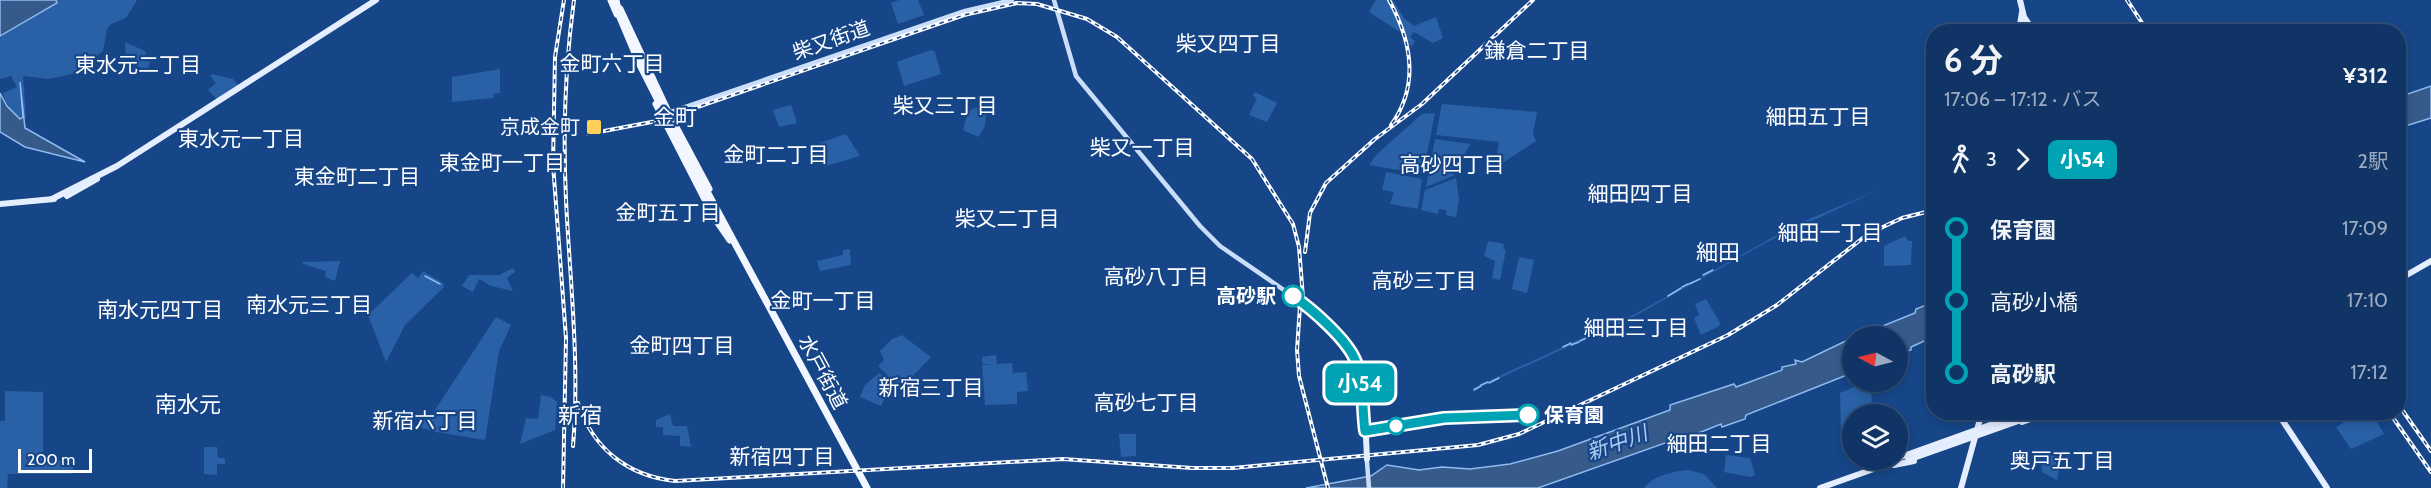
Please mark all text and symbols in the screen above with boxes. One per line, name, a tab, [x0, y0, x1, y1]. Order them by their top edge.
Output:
street label: 柴又街道	[789, 16, 873, 64]
district label: 柴又四丁目	[1176, 31, 1281, 56]
district label: 鎌倉二丁目	[1485, 38, 1590, 63]
text: 6 分	[1944, 40, 2003, 80]
district label: 金町六丁目	[560, 51, 665, 76]
district label: 東水元二丁目	[75, 52, 201, 77]
text: ¥312	[2343, 62, 2388, 89]
text: 17:06 – 17:12 · バス	[1944, 87, 2101, 111]
district label: 柴又三丁目	[893, 93, 998, 118]
district label: 金町	[653, 104, 697, 131]
district label: 細田五丁目	[1766, 104, 1871, 129]
place label: 京成金町	[500, 115, 580, 139]
marker: 京成金町	[585, 118, 603, 136]
district label: 東水元一丁目	[178, 126, 304, 151]
district label: 柴又一丁目	[1090, 135, 1195, 160]
district label: 金町二丁目	[724, 142, 829, 167]
icon: walk	[1944, 143, 1977, 176]
icon: forward	[2006, 143, 2039, 176]
text: 3	[1986, 147, 1997, 171]
text: 小54	[2060, 147, 2105, 172]
text: 2駅	[2358, 149, 2388, 173]
district label: 東金町一丁目	[439, 150, 565, 175]
district label: 高砂四丁目	[1400, 152, 1505, 177]
district label: 東金町二丁目	[294, 164, 420, 189]
district label: 細田四丁目	[1588, 181, 1693, 206]
district label: 金町五丁目	[616, 200, 721, 225]
district label: 柴又二丁目	[955, 206, 1060, 231]
text: 17:09	[2342, 216, 2388, 240]
text: 保育園	[1990, 217, 2056, 244]
district label: 細田一丁目	[1778, 220, 1883, 245]
district label: 細田	[1696, 239, 1740, 266]
district label: 高砂八丁目	[1104, 264, 1209, 289]
district label: 高砂三丁目	[1372, 268, 1477, 293]
place label: 高砂駅	[1216, 284, 1276, 308]
marker: 高砂駅	[1282, 285, 1304, 307]
district label: 金町一丁目	[771, 288, 876, 313]
text: 17:10	[2347, 288, 2388, 312]
text: 高砂小橋	[1990, 289, 2078, 316]
district label: 南水元三丁目	[246, 292, 372, 317]
district label: 南水元四丁目	[97, 297, 223, 322]
district label: 細田三丁目	[1584, 315, 1689, 340]
north arrow	[1842, 326, 1908, 392]
map controls	[1842, 326, 1908, 470]
street label: 水戸街道	[794, 331, 852, 413]
district label: 金町四丁目	[630, 333, 735, 358]
text: 17:12	[2350, 360, 2388, 384]
text: 高砂駅	[1990, 361, 2056, 388]
line badge: 小54	[1326, 364, 1394, 403]
text: 小54	[1337, 371, 1383, 396]
district label: 新宿三丁目	[879, 375, 984, 400]
district label: 高砂七丁目	[1094, 390, 1199, 415]
district label: 南水元	[155, 391, 221, 418]
district label: 新宿	[558, 402, 602, 429]
place label: 保育園	[1544, 403, 1604, 427]
marker: 保育園	[1517, 404, 1539, 426]
button: layers	[1842, 404, 1908, 470]
district label: 新宿六丁目	[373, 408, 478, 433]
unlabelled marker	[1387, 417, 1405, 435]
water label: 新中川	[1583, 419, 1653, 465]
district label: 細田二丁目	[1667, 431, 1772, 456]
district label: 新宿四丁目	[730, 444, 835, 469]
scale bar	[18, 446, 92, 474]
district label: 奥戸五丁目	[2010, 448, 2115, 473]
text: 200 m	[27, 450, 75, 469]

